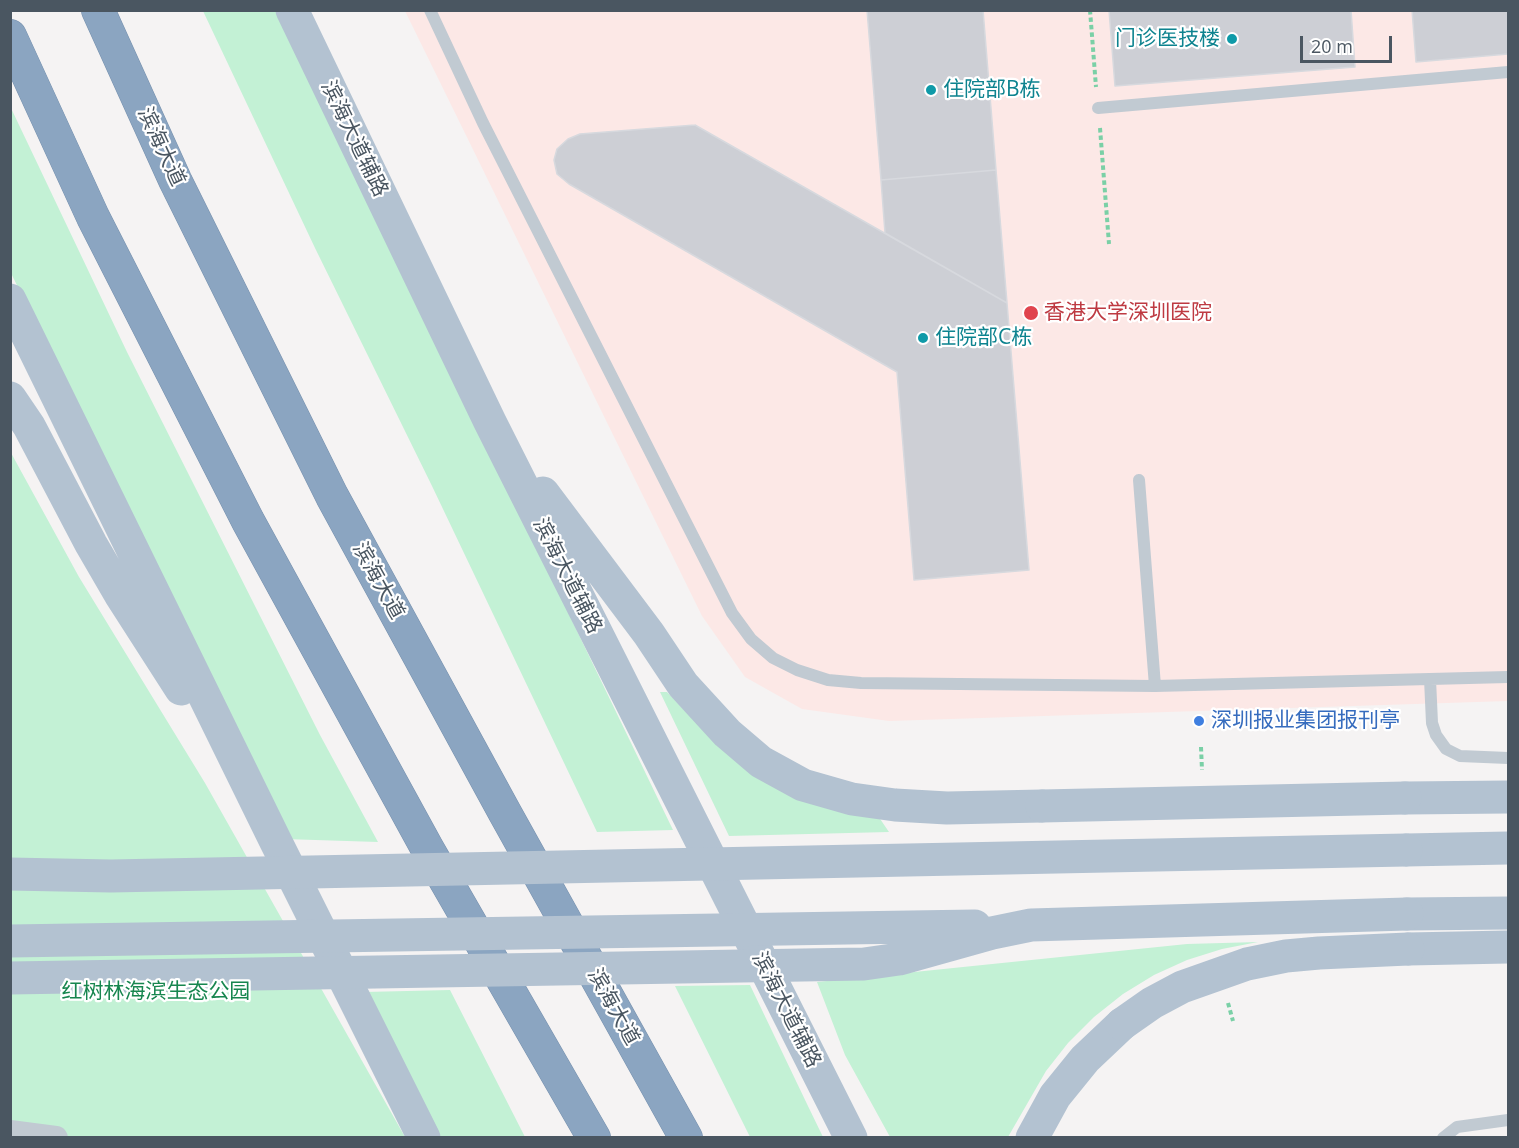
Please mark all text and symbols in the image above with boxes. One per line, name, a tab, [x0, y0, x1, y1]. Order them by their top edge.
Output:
scale bar	[1303, 24, 1394, 62]
place label: 门诊医技楼	[1115, 26, 1220, 52]
marker: 门诊医技楼	[1225, 32, 1239, 46]
text: 20 m	[1311, 34, 1353, 58]
street label: 滨海大道辅路	[315, 77, 393, 201]
place label: 住院部B栋	[943, 77, 1041, 103]
marker: 住院部B栋	[924, 83, 938, 97]
street label: 滨海大道	[132, 104, 190, 190]
place label: 香港大学深圳医院	[1044, 300, 1212, 326]
marker: 香港大学深圳医院	[1022, 304, 1040, 322]
place label: 住院部C栋	[935, 325, 1032, 351]
marker: 住院部C栋	[916, 331, 930, 345]
street label: 滨海大道辅路	[527, 514, 607, 638]
street label: 滨海大道	[347, 538, 409, 624]
place label: 深圳报业集团报刊亭	[1211, 708, 1400, 734]
marker: 深圳报业集团报刊亭	[1192, 714, 1206, 728]
street label: 滨海大道辅路	[746, 948, 826, 1072]
street label: 滨海大道	[582, 964, 644, 1050]
park label: 红树林海滨生态公园	[62, 979, 250, 1005]

